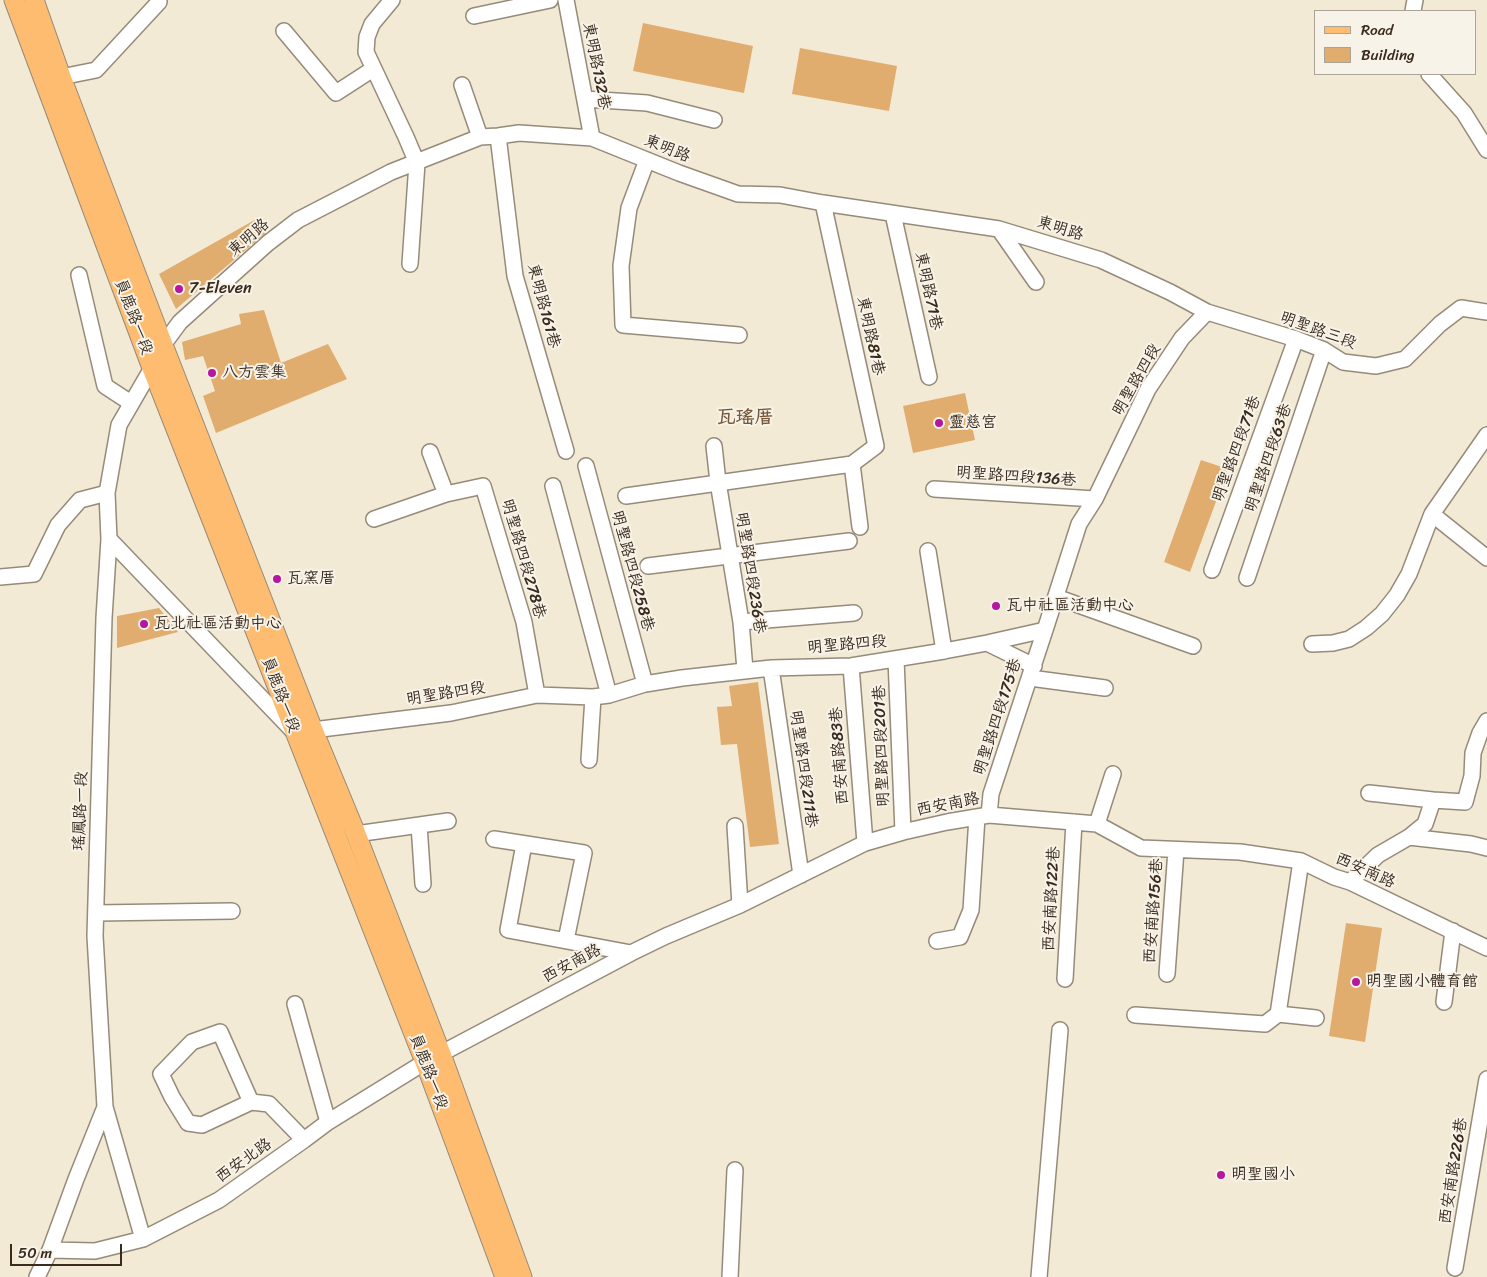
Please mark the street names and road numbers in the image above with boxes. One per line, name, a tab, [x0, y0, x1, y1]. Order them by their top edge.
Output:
street label: 東明路132巷	[578, 21, 614, 111]
street label: 東明路	[641, 131, 693, 167]
street label: 東明路	[1034, 213, 1086, 245]
street label: 東明路	[225, 215, 273, 261]
street label: 東明路71巷	[910, 250, 946, 332]
street label: 東明路161巷	[522, 262, 564, 350]
street label: 員鹿路一段	[110, 276, 156, 358]
street label: 東明路81巷	[852, 295, 888, 377]
street label: 明聖路三段	[1277, 308, 1359, 354]
street label: 明聖路四段	[1109, 341, 1165, 419]
street label: 明聖路四段71巷	[1209, 393, 1265, 505]
street label: 明聖路四段63巷	[1241, 401, 1297, 515]
street label: 明聖路四段136巷	[955, 463, 1077, 491]
street label: 明聖路四段278巷	[497, 497, 549, 621]
street label: 明聖路四段258巷	[607, 508, 657, 634]
street label: 明聖路四段236巷	[731, 511, 769, 635]
street label: 明聖路四段	[806, 632, 888, 658]
street label: 員鹿路一段	[257, 654, 303, 736]
street label: 明聖路四段175巷	[970, 656, 1026, 778]
street label: 明聖路四段	[405, 678, 487, 710]
street label: 明聖路四段201巷	[870, 685, 894, 807]
street label: 西安南路83巷	[827, 706, 853, 806]
street label: 明聖路四段211巷	[785, 709, 821, 829]
street label: 瑤鳳路一段	[70, 771, 92, 851]
street label: 西安南路	[915, 789, 981, 821]
street label: 西安南路122巷	[1040, 846, 1064, 952]
street label: 西安南路	[1332, 849, 1398, 893]
street label: 西安南路156巷	[1141, 858, 1167, 964]
street label: 西安南路	[539, 941, 605, 987]
street label: 員鹿路一段	[405, 1031, 451, 1113]
street label: 西安南路226巷	[1436, 1116, 1472, 1226]
street label: 西安北路	[212, 1135, 276, 1187]

